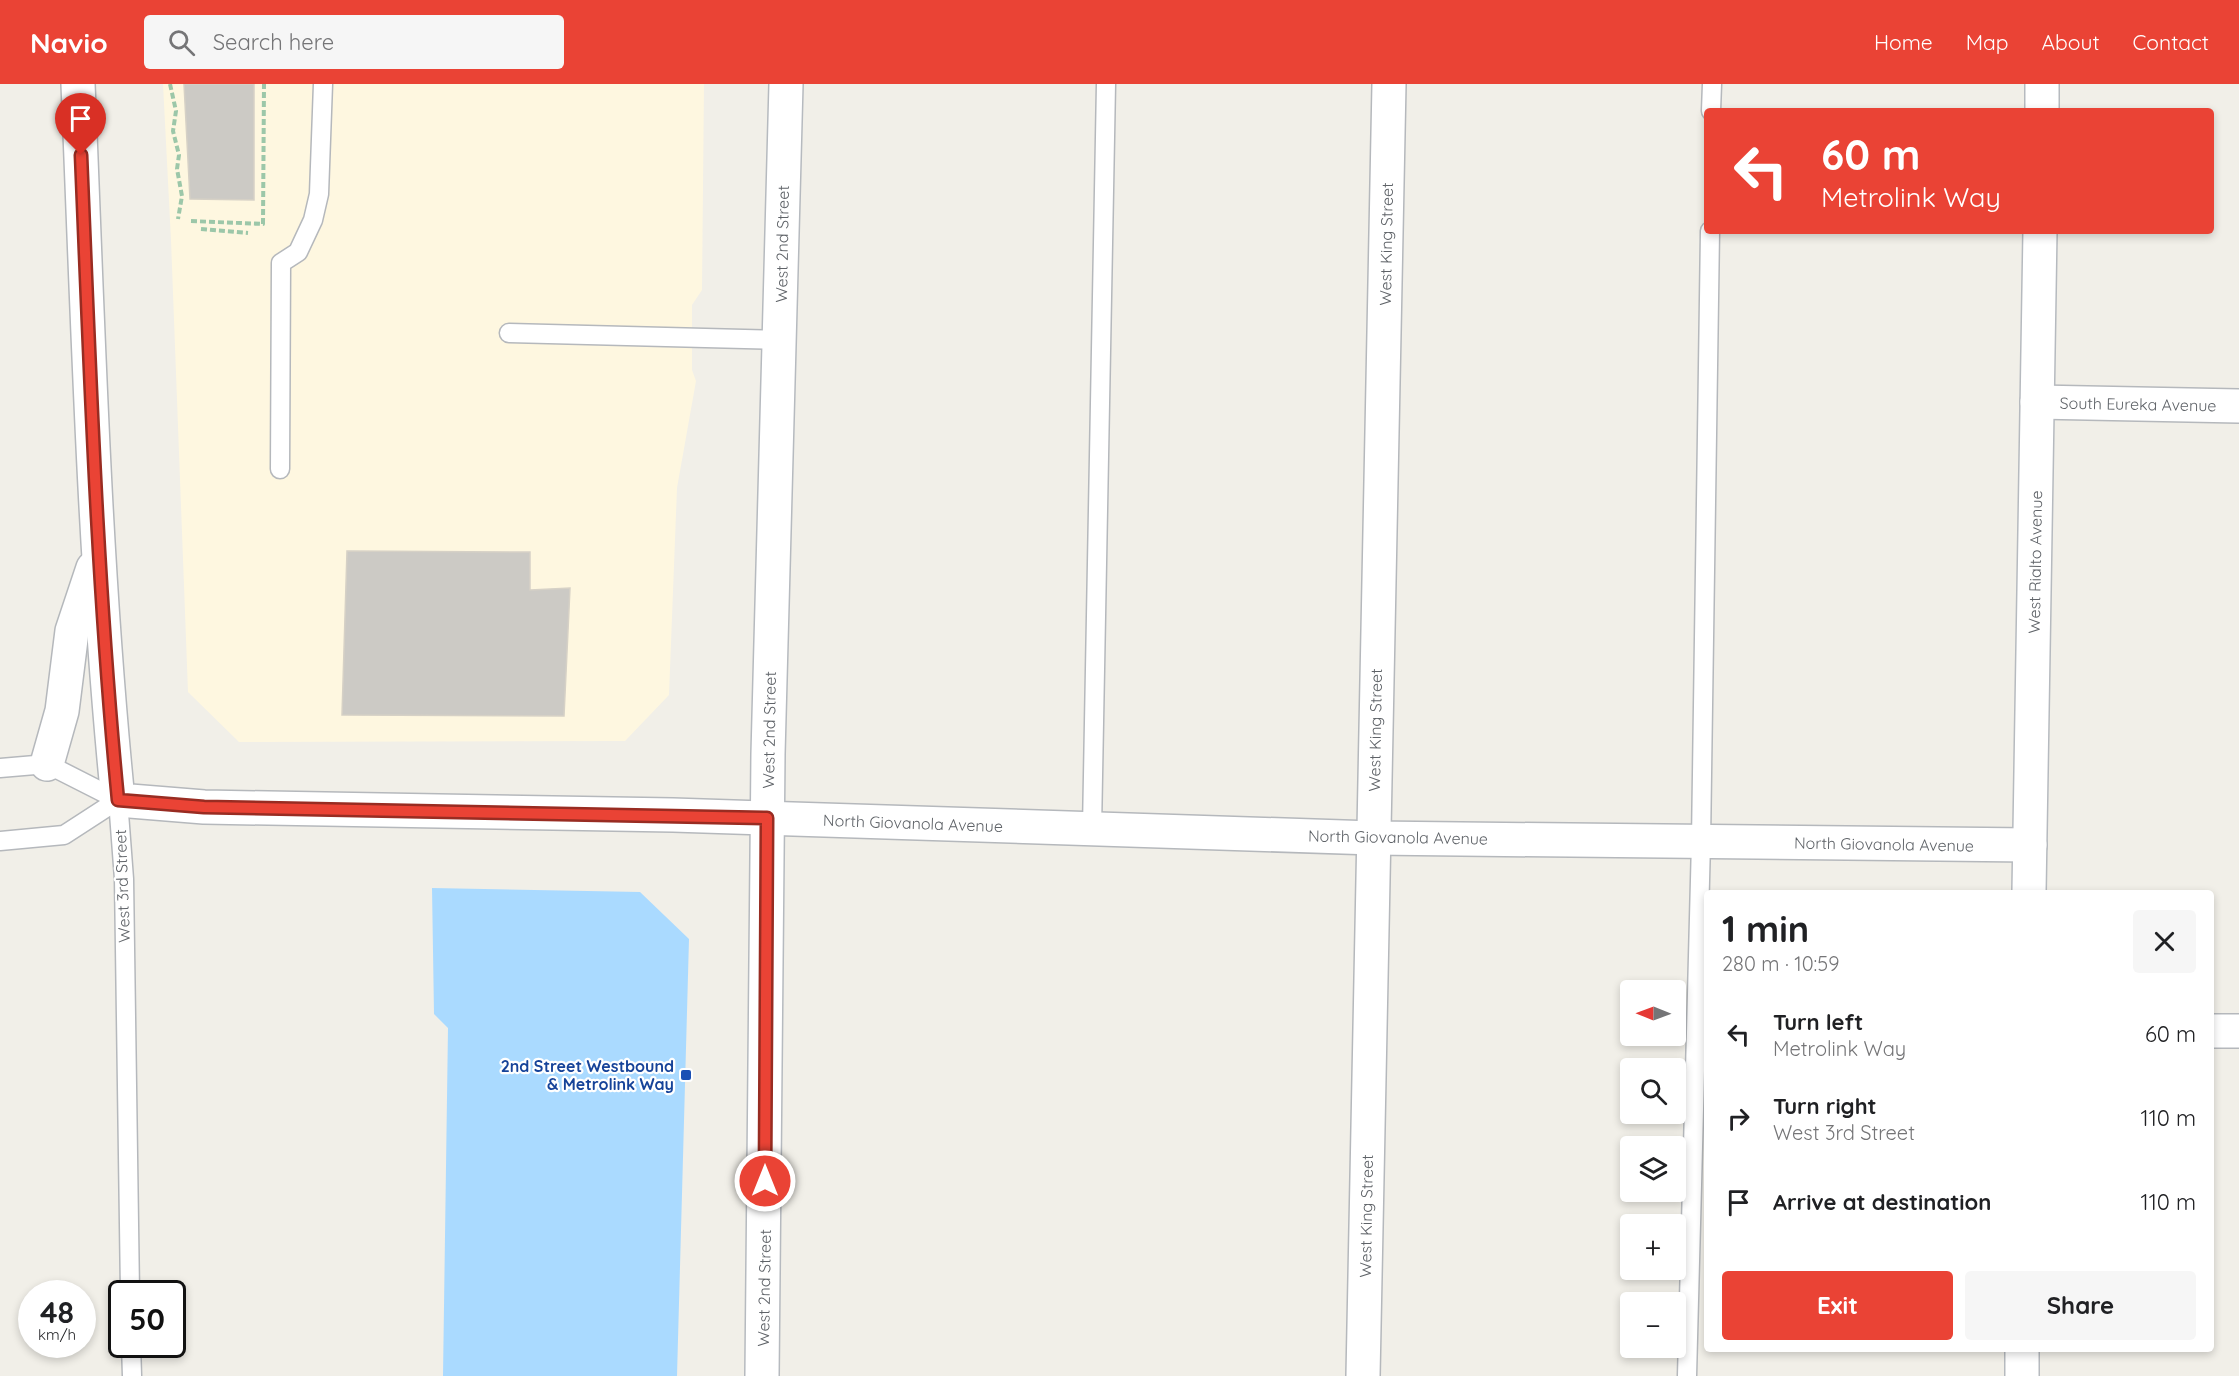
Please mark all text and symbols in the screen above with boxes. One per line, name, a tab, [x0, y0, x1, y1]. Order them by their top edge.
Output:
search box	[144, 15, 564, 69]
text: Navio	[30, 25, 108, 60]
icon: search	[165, 26, 198, 59]
text: Search here	[213, 28, 334, 56]
text: Home	[1874, 29, 1933, 55]
text: Map	[1966, 29, 2009, 55]
text: About	[2042, 29, 2100, 55]
text: Contact	[2133, 29, 2209, 55]
pin	[55, 93, 106, 155]
icon: arrive	[64, 102, 97, 135]
text: 60 m	[1821, 128, 1921, 181]
icon: left	[1722, 132, 1800, 210]
text: Metrolink Way	[1821, 180, 2001, 214]
street label: West King Street	[1375, 182, 1397, 306]
street label: West 2nd Street	[771, 185, 793, 303]
street label: South Eureka Avenue	[2059, 393, 2217, 415]
street label: West Rialto Avenue	[2024, 490, 2046, 634]
street label: West King Street	[1364, 668, 1386, 792]
street label: West 2nd Street	[758, 671, 780, 789]
street label: North Giovanola Avenue	[823, 810, 1003, 836]
street label: North Giovanola Avenue	[1308, 825, 1488, 849]
street label: West 3rd Street	[110, 829, 134, 943]
street label: North Giovanola Avenue	[1794, 832, 1974, 856]
text: 1 min	[1722, 906, 1809, 951]
button: close	[2133, 910, 2196, 973]
text: 280 m · 10:59	[1722, 951, 1839, 976]
north arrow	[1620, 980, 1686, 1046]
map controls	[1620, 980, 1686, 1358]
text: Turn left	[1773, 1008, 1863, 1036]
icon: left	[1722, 1018, 1755, 1051]
text: 60 m	[2145, 1020, 2196, 1048]
text: Metrolink Way	[1773, 1036, 1906, 1061]
place label: 2nd Street Westbound & Metrolink Way	[501, 1056, 674, 1094]
button: search	[1620, 1058, 1686, 1124]
marker: 2nd Street Westbound & Metrolink Way	[679, 1068, 693, 1082]
text: Turn right	[1773, 1092, 1877, 1120]
icon: right	[1722, 1102, 1755, 1135]
text: 110 m	[2141, 1104, 2196, 1132]
text: West 3rd Street	[1773, 1120, 1915, 1145]
button: layers	[1620, 1136, 1686, 1202]
position arrow	[733, 1149, 797, 1213]
street label: West King Street	[1355, 1154, 1377, 1278]
icon: arrive	[1722, 1186, 1755, 1219]
text: Arrive at destination	[1773, 1188, 1991, 1216]
text: 110 m	[2141, 1188, 2196, 1216]
button: +	[1620, 1214, 1686, 1280]
street label: West 2nd Street	[753, 1229, 775, 1347]
button: Exit	[1722, 1271, 1953, 1340]
button: Share	[1965, 1271, 2196, 1340]
speed limit sign: 50	[108, 1280, 186, 1358]
button: −	[1620, 1292, 1686, 1358]
text: 48	[40, 1293, 74, 1331]
text: km/h	[38, 1325, 76, 1344]

